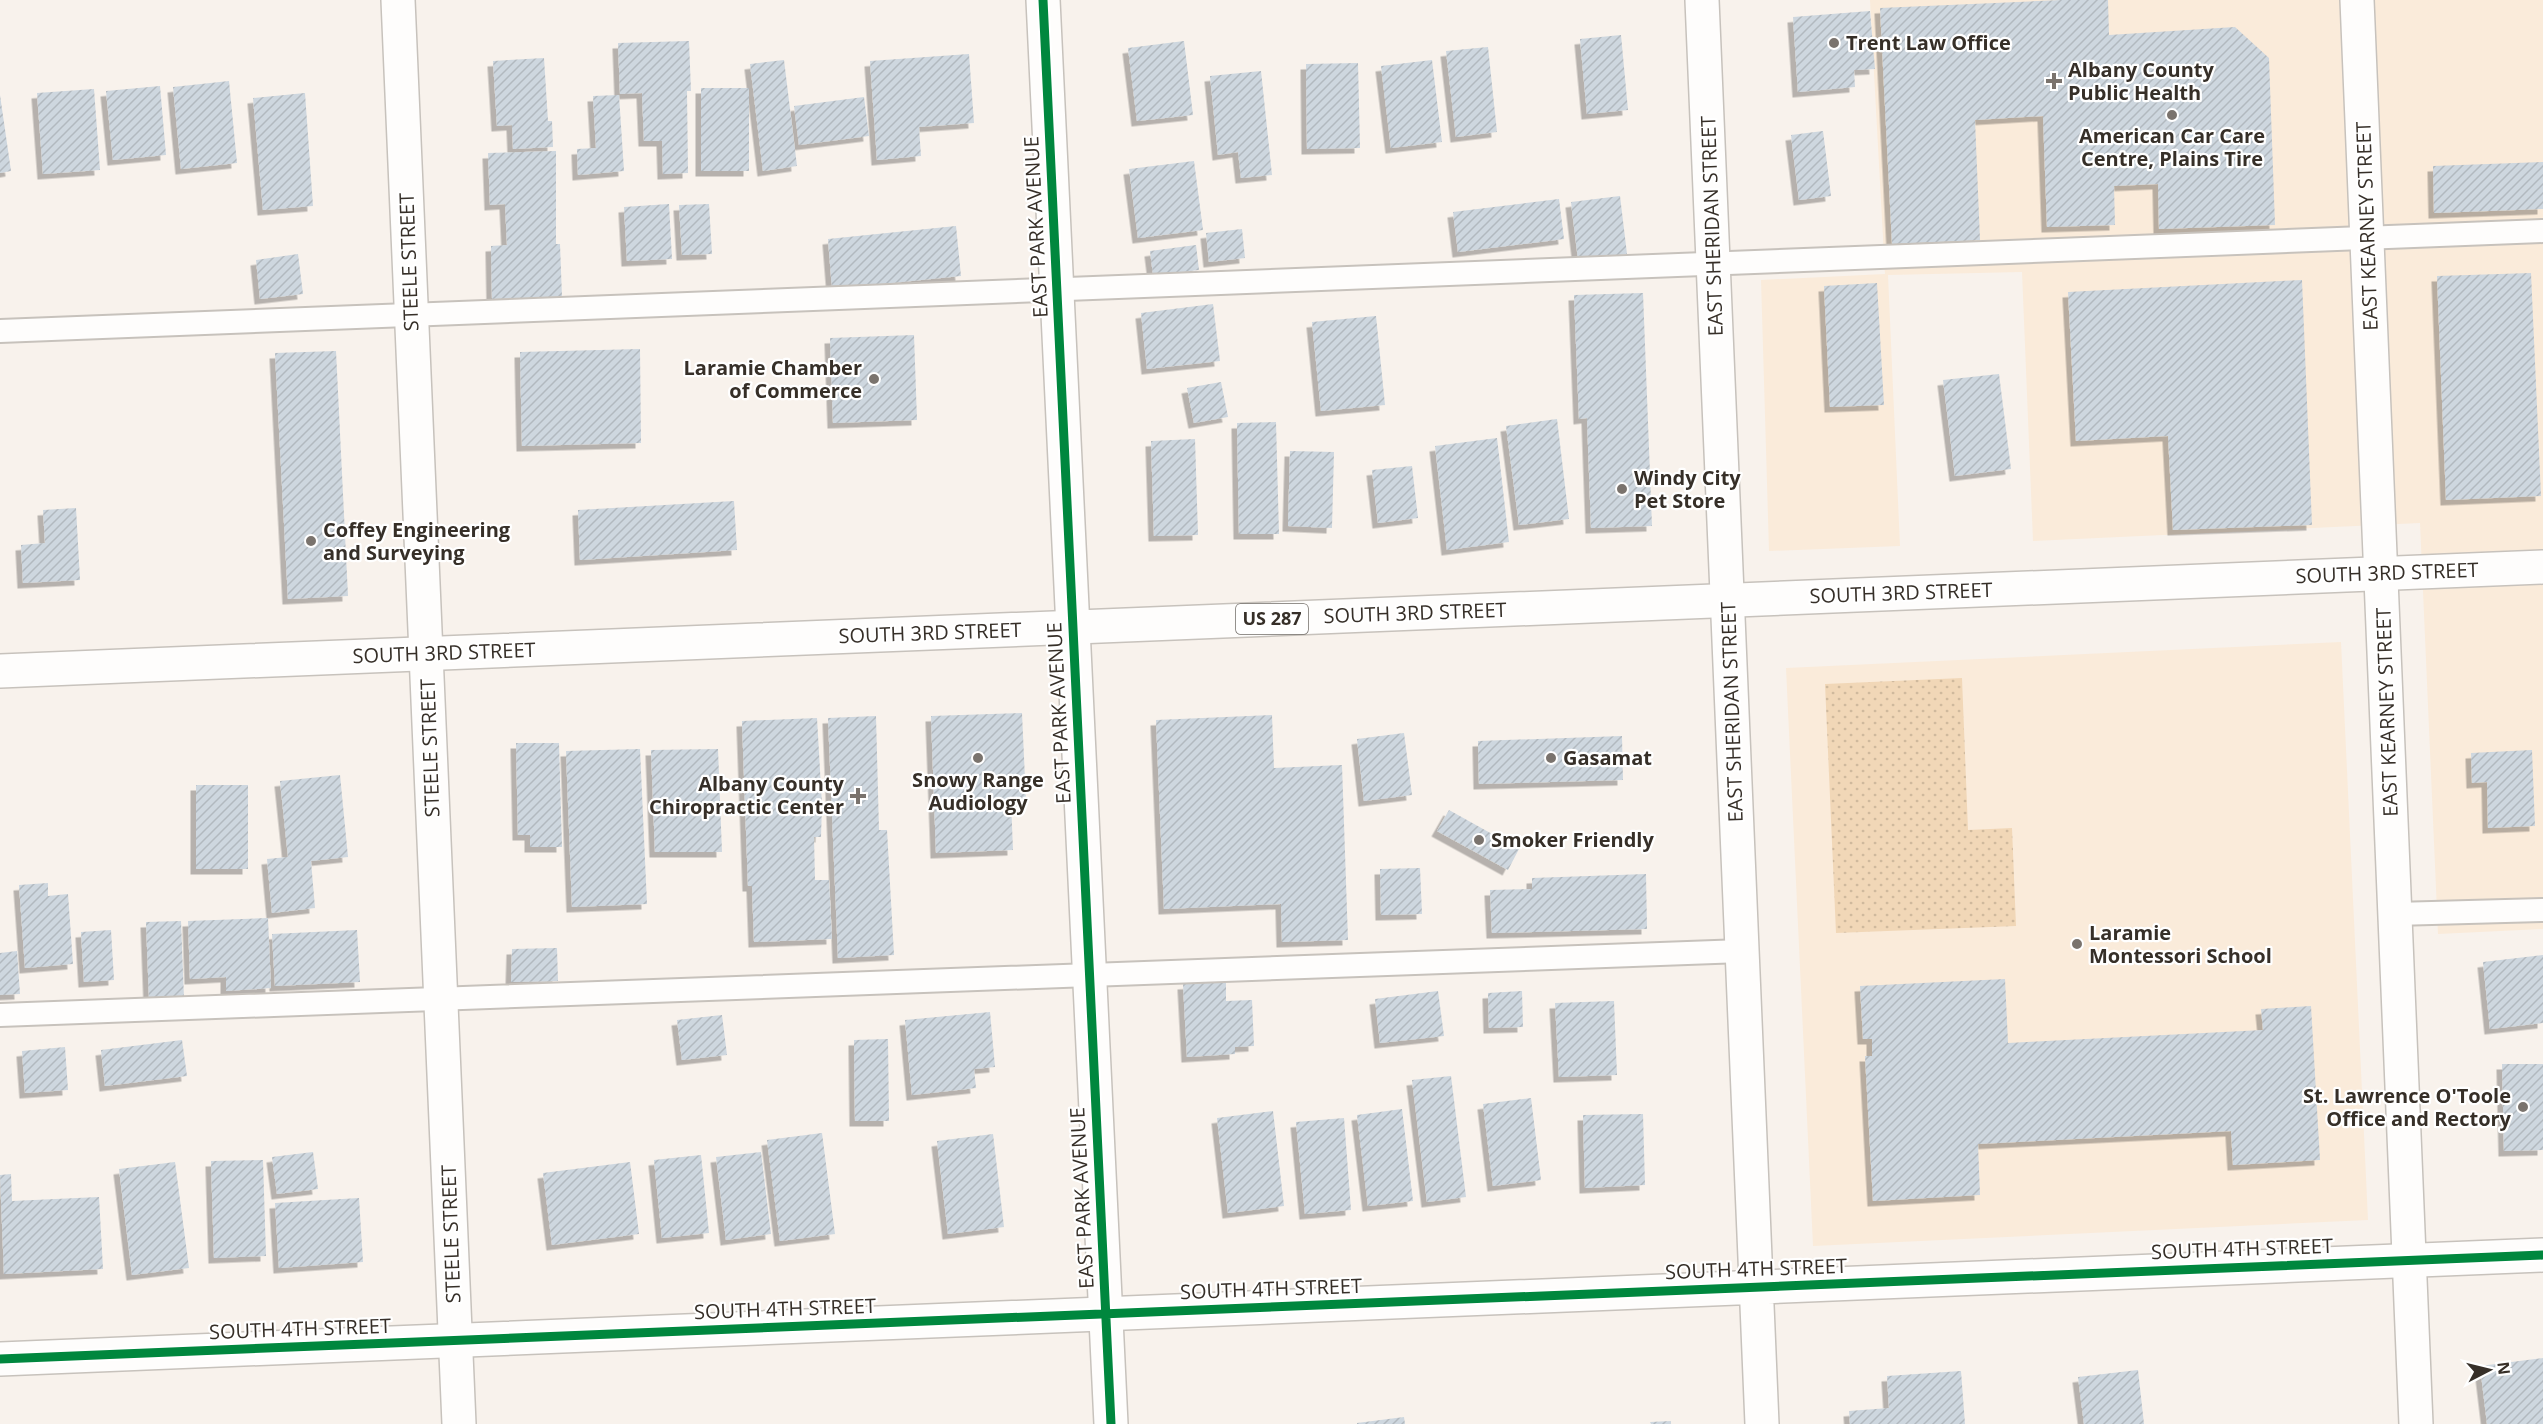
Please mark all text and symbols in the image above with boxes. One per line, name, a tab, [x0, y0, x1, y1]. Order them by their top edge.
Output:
place label: Trent Law Office	[1846, 29, 2011, 56]
marker: Trent Law Office	[1827, 36, 1841, 50]
place label: Albany County Public Health	[2068, 56, 2214, 106]
marker: Albany County Public Health	[2045, 72, 2063, 90]
marker: American Car Care Centre, Plains Tire	[2165, 108, 2179, 122]
street label: EAST SHERIDAN STREET	[1694, 115, 1729, 337]
street label: EAST KEARNEY STREET	[2349, 121, 2384, 331]
place label: American Car Care Centre, Plains Tire	[2079, 122, 2265, 172]
street label: EAST PARK AVENUE	[1017, 136, 1054, 319]
street label: STEELE STREET	[393, 192, 424, 332]
place label: Laramie Chamber of Commerce	[684, 354, 862, 404]
marker: Laramie Chamber of Commerce	[867, 372, 881, 386]
place label: Windy City Pet Store	[1634, 464, 1741, 514]
marker: Windy City Pet Store	[1615, 482, 1629, 496]
place label: Coffey Engineering and Surveying	[323, 516, 511, 566]
marker: Coffey Engineering and Surveying	[304, 534, 318, 548]
street label: SOUTH 3RD STREET	[2295, 556, 2479, 589]
street label: SOUTH 3RD STREET	[1809, 576, 1993, 609]
street label: SOUTH 3RD STREET	[1323, 596, 1507, 629]
street label: EAST SHERIDAN STREET	[1714, 601, 1749, 823]
road number: US 287	[1236, 604, 1308, 634]
street label: EAST KEARNEY STREET	[2369, 607, 2404, 817]
street label: SOUTH 3RD STREET	[838, 616, 1022, 649]
street label: EAST PARK AVENUE	[1040, 622, 1077, 805]
street label: SOUTH 3RD STREET	[352, 636, 536, 669]
street label: STEELE STREET	[414, 678, 445, 818]
place label: Gasamat	[1563, 744, 1652, 771]
marker: Snowy Range Audiology	[971, 751, 985, 765]
marker: Gasamat	[1544, 751, 1558, 765]
place label: Snowy Range Audiology	[912, 766, 1044, 816]
place label: Albany County Chiropractic Center	[649, 770, 845, 820]
marker: Albany County Chiropractic Center	[849, 787, 867, 805]
place label: Smoker Friendly	[1491, 826, 1654, 853]
marker: Smoker Friendly	[1472, 833, 1486, 847]
place label: Laramie Montessori School	[2089, 919, 2272, 969]
marker: Laramie Montessori School	[2070, 937, 2084, 951]
place label: St. Lawrence O'Toole Office and Rectory	[2303, 1082, 2512, 1132]
marker: St. Lawrence O'Toole Office and Rectory	[2516, 1100, 2530, 1114]
street label: EAST PARK AVENUE	[1063, 1107, 1100, 1290]
street label: STEELE STREET	[435, 1164, 466, 1304]
street label: SOUTH 4TH STREET	[2151, 1232, 2333, 1265]
street label: SOUTH 4TH STREET	[1665, 1252, 1847, 1285]
street label: SOUTH 4TH STREET	[1180, 1272, 1362, 1305]
street label: SOUTH 4TH STREET	[694, 1292, 876, 1325]
street label: SOUTH 4TH STREET	[209, 1312, 391, 1345]
north arrow	[2459, 1340, 2519, 1400]
text: N	[2492, 1360, 2516, 1376]

